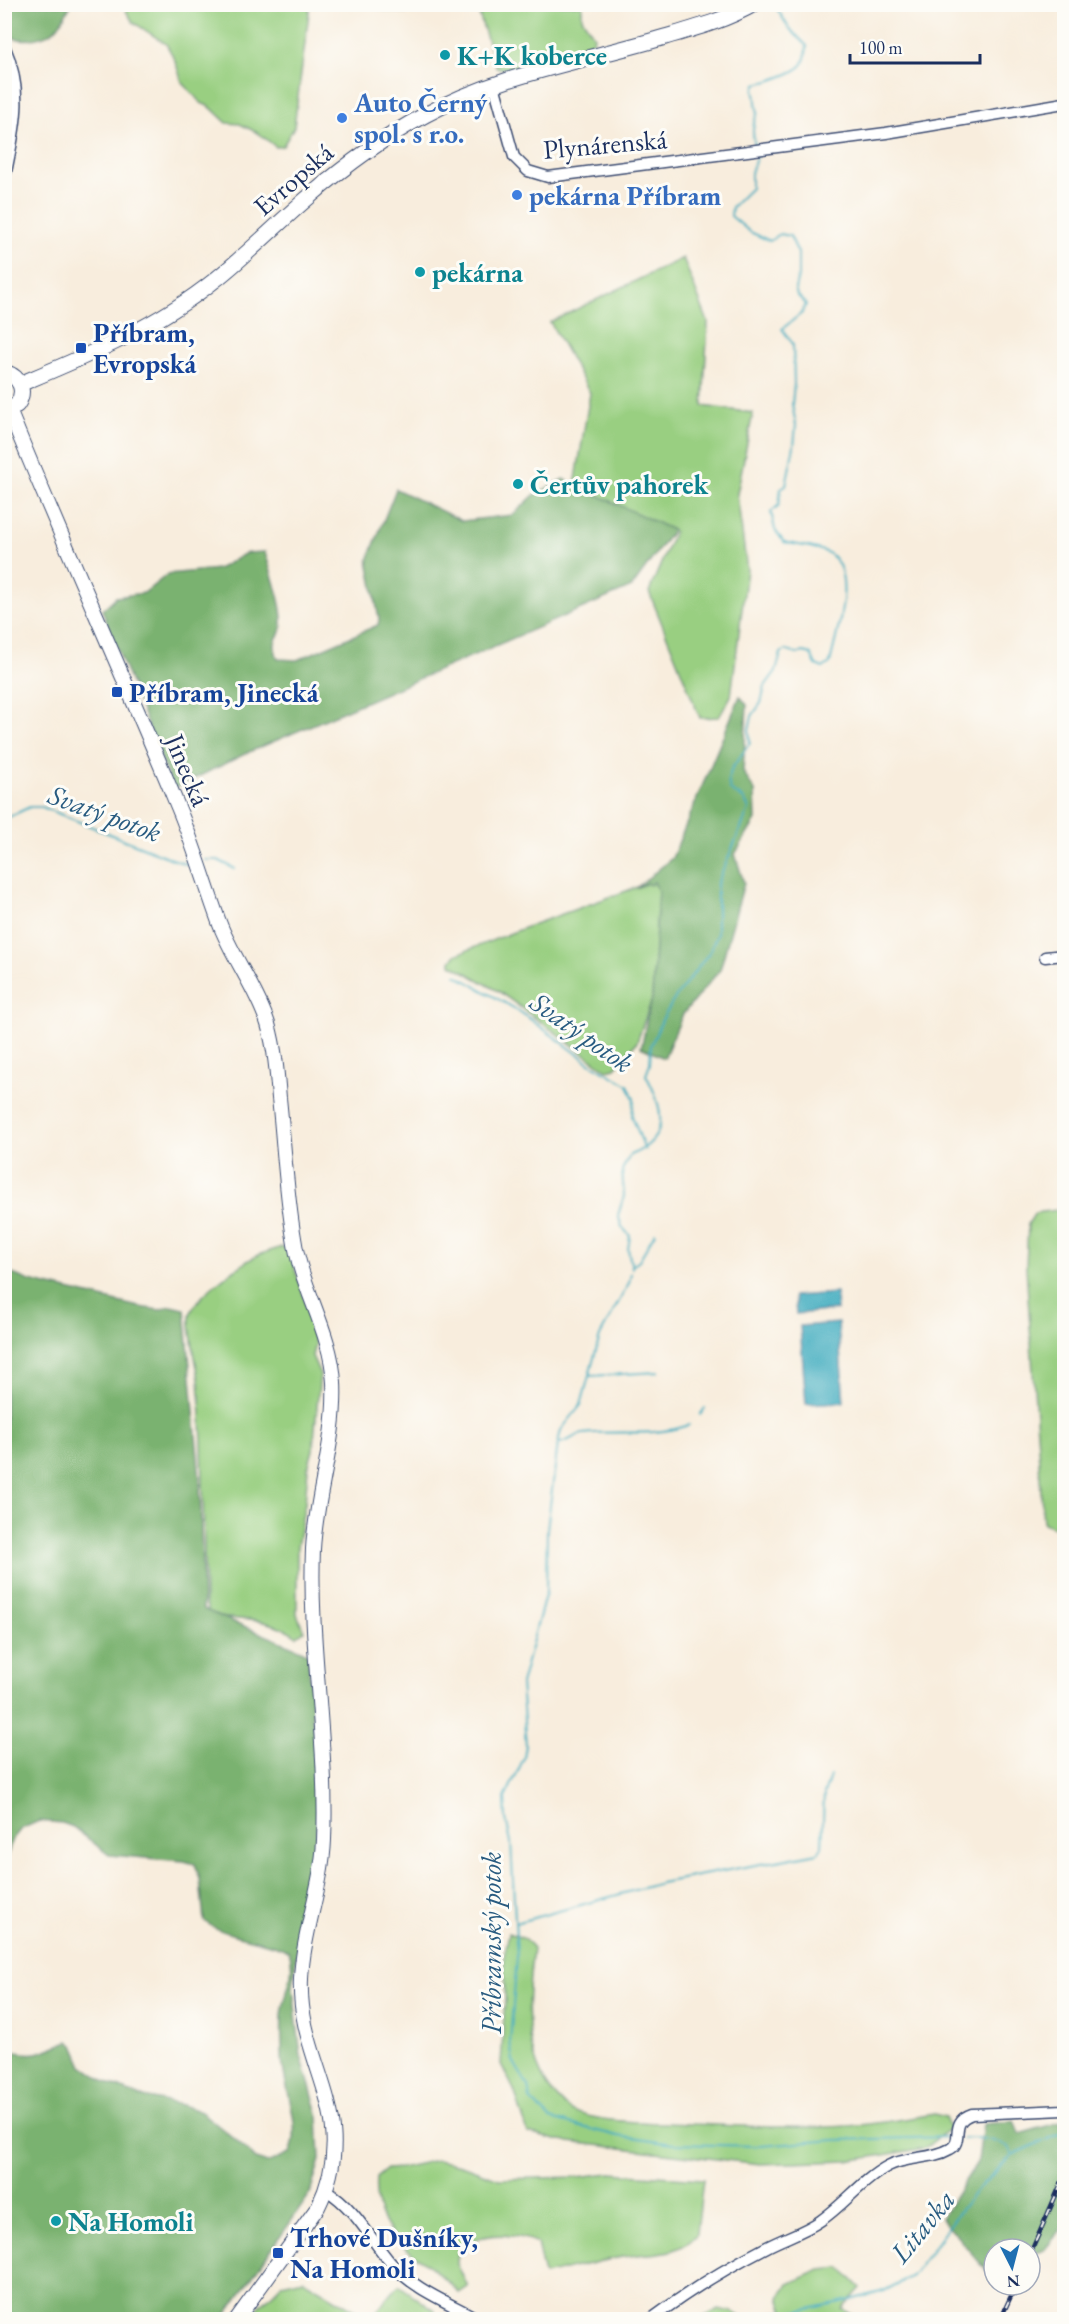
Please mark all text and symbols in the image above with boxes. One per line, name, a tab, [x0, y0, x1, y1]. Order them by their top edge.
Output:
scale bar	[850, 27, 980, 65]
text: 100 m	[859, 36, 903, 59]
place label: K+K koberce	[457, 38, 607, 73]
marker: K+K koberce	[438, 48, 452, 62]
place label: Auto Černý spol. s r.o.	[353, 85, 488, 151]
marker: Auto Černý spol. s r.o.	[335, 111, 349, 125]
street label: Plynárenská	[542, 121, 669, 167]
street label: Evropská	[246, 135, 340, 223]
place label: pekárna Příbram	[529, 178, 722, 213]
marker: pekárna Příbram	[510, 188, 524, 202]
place label: pekárna	[432, 255, 523, 290]
marker: pekárna	[413, 265, 427, 279]
place label: Příbram, Evropská	[93, 315, 197, 381]
marker: Příbram, Evropská	[74, 341, 88, 355]
place label: Čertův pahorek	[530, 467, 709, 502]
marker: Čertův pahorek	[511, 477, 525, 491]
place label: Příbram, Jinecká	[129, 675, 319, 710]
marker: Příbram, Jinecká	[110, 685, 124, 699]
street label: Jinecká	[157, 727, 219, 811]
water label: Svatý potok	[43, 776, 167, 850]
water label: Svatý potok	[523, 983, 641, 1081]
water label: Příbramský potok	[473, 1852, 509, 2034]
water label: Litavka	[881, 2182, 963, 2271]
place label: Na Homoli	[68, 2204, 193, 2239]
marker: Na Homoli	[49, 2214, 63, 2228]
place label: Trhové Dušníky, Na Homoli	[290, 2220, 478, 2286]
north arrow	[982, 2237, 1042, 2297]
marker: Trhové Dušníky, Na Homoli	[271, 2246, 285, 2260]
text: N	[1006, 2270, 1021, 2293]

